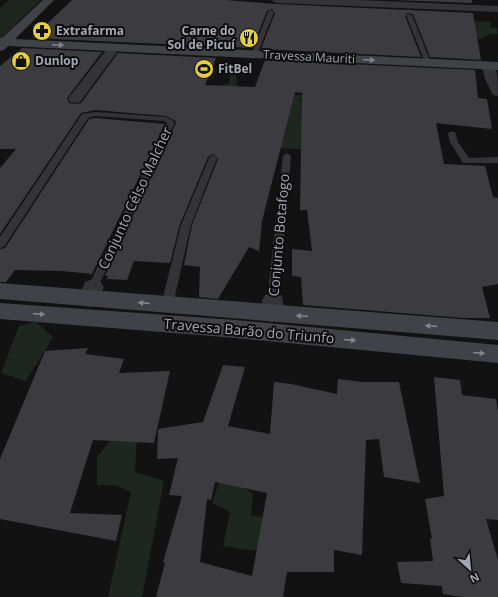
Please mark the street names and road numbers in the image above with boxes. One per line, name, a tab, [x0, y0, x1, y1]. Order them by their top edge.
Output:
street label: Travessa Mauriti	[263, 46, 356, 67]
street label: Conjunto Célso Malcher	[93, 123, 176, 272]
street label: Conjunto Botafogo	[264, 173, 293, 297]
street label: Travessa Barão do Triunfo	[163, 314, 335, 347]

